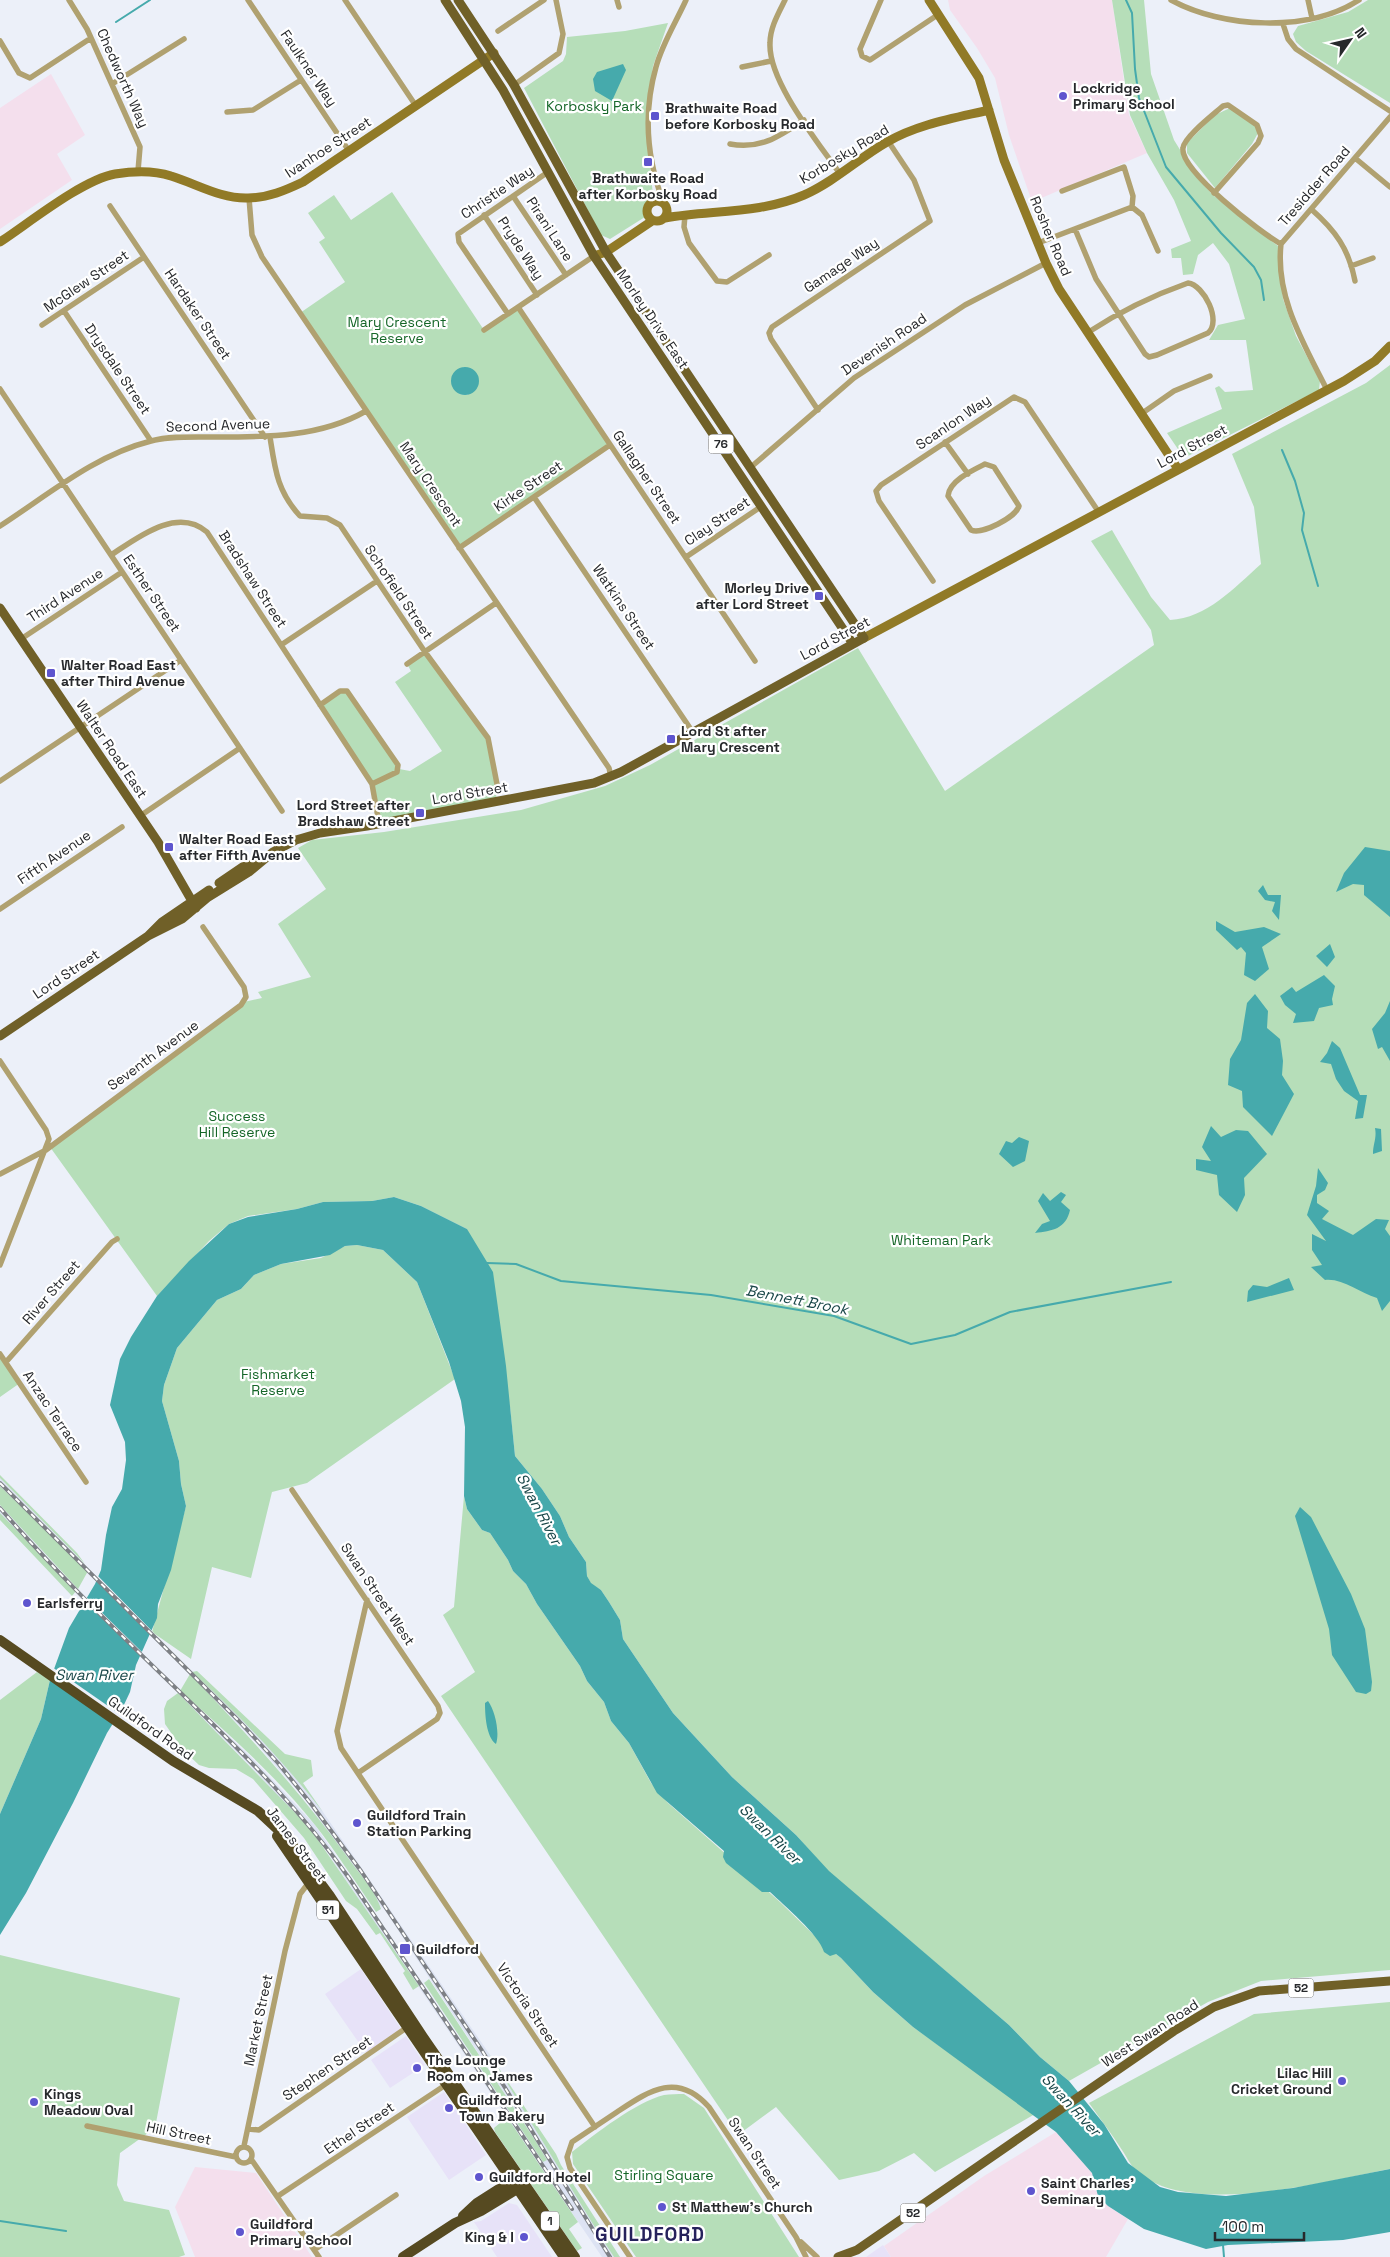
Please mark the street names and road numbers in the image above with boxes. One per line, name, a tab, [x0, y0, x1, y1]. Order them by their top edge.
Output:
street label: Chedworth Way	[93, 25, 153, 131]
street label: Faulkner Way	[277, 26, 341, 110]
street label: Ivanhoe Street	[281, 112, 375, 182]
street label: Korbosky Road	[796, 120, 892, 188]
street label: Tresidder Road	[1274, 142, 1354, 230]
street label: Christie Way	[457, 161, 537, 223]
street label: Pirani Lane	[523, 193, 577, 265]
street label: Rosher Road	[1026, 193, 1076, 279]
street label: Pryde Way	[494, 213, 548, 283]
street label: Gamage Way	[800, 233, 882, 297]
street label: McGlew Street	[40, 246, 132, 316]
street label: Hardaker Street	[161, 265, 235, 363]
street label: Morley Drive East	[613, 266, 693, 372]
street label: Devenish Road	[838, 309, 930, 379]
street label: Drysdale Street	[81, 320, 155, 418]
street label: Scanlon Way	[912, 390, 994, 454]
street label: Second Avenue	[166, 414, 270, 436]
street label: Lord Street	[1154, 420, 1230, 472]
street label: Gallagher Street	[609, 427, 685, 527]
road number: 76	[708, 434, 734, 454]
street label: Mary Crescent	[396, 438, 466, 530]
street label: Kirke Street	[490, 456, 566, 516]
street label: Clay Street	[681, 492, 753, 550]
street label: Bradshaw Street	[215, 527, 291, 631]
street label: Schofield Street	[361, 541, 437, 643]
street label: Esther Street	[119, 551, 185, 635]
street label: Watkins Street	[589, 561, 659, 653]
street label: Third Avenue	[24, 564, 106, 626]
street label: Lord Street	[797, 612, 873, 664]
street label: Walter Road East	[73, 697, 151, 801]
street label: Lord Street	[431, 777, 509, 809]
street label: Fifth Avenue	[14, 826, 94, 888]
street label: Lord Street	[29, 945, 103, 1003]
street label: Seventh Avenue	[104, 1016, 202, 1094]
street label: River Street	[18, 1256, 84, 1328]
street label: Anzac Terrace	[19, 1367, 87, 1455]
street label: Swan Street West	[337, 1539, 419, 1649]
street label: Guildford Road	[105, 1692, 197, 1764]
street label: James Street	[263, 1803, 331, 1885]
road number: 51	[317, 1900, 339, 1920]
street label: Victoria Street	[493, 1959, 563, 2051]
street label: Market Street	[239, 1972, 277, 2068]
road number: 52	[1288, 1979, 1314, 1998]
street label: West Swan Road	[1098, 1995, 1202, 2071]
street label: Stephen Street	[279, 2031, 375, 2105]
street label: Ethel Street	[320, 2098, 398, 2158]
street label: Swan Street	[724, 2114, 786, 2192]
street label: Hill Street	[145, 2117, 213, 2149]
road number: 52	[900, 2204, 926, 2222]
road number: 1	[541, 2212, 559, 2230]

